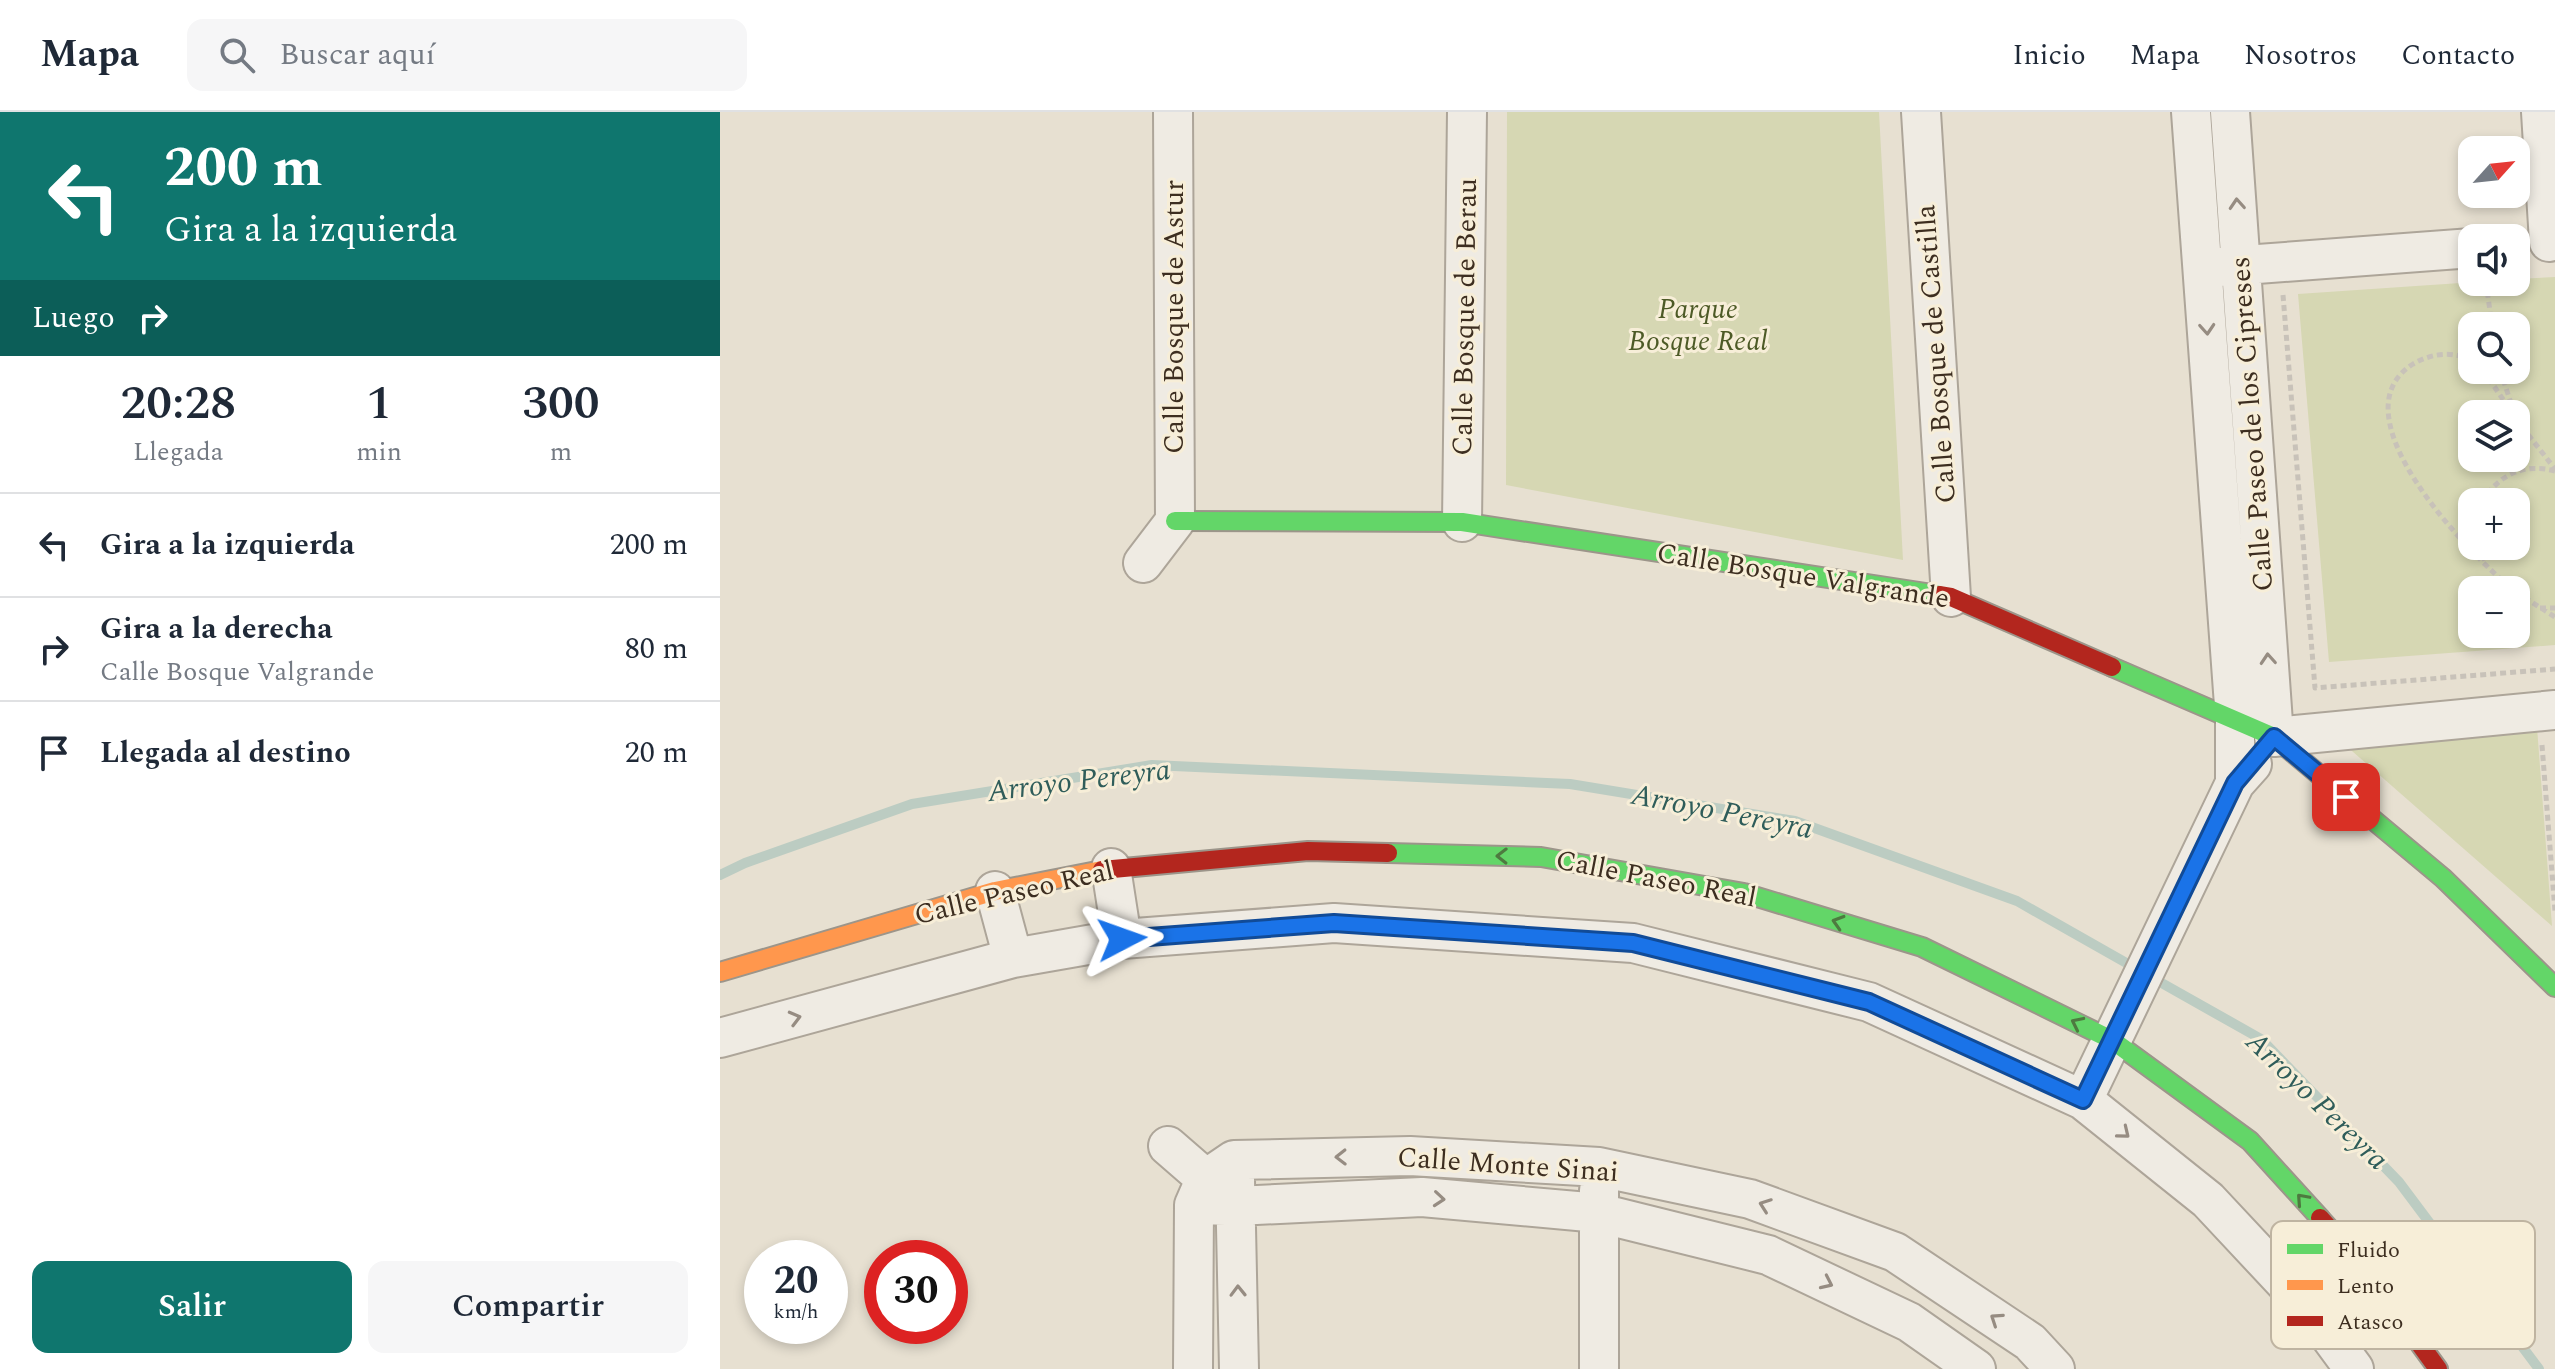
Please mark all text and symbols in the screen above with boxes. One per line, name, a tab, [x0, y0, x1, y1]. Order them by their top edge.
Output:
search box	[187, 19, 747, 91]
text: Mapa	[40, 26, 139, 84]
text: Buscar aquí	[279, 32, 435, 78]
icon: search	[215, 33, 259, 77]
text: Inicio	[2013, 34, 2086, 77]
text: Mapa	[2130, 34, 2200, 77]
text: Nosotros	[2244, 34, 2357, 77]
text: Contacto	[2401, 34, 2515, 77]
text: 200 m	[164, 126, 323, 211]
north arrow	[2458, 136, 2530, 208]
map controls	[2458, 136, 2530, 648]
icon: left	[32, 144, 136, 248]
street label: Calle Bosque de Berau	[1441, 178, 1489, 456]
street label: Calle Bosque de Astur	[1153, 180, 1196, 454]
one-way arrow	[2229, 197, 2246, 210]
text: Gira a la izquierda	[164, 203, 457, 258]
street label: Calle Bosque de Castilla	[1904, 203, 1968, 505]
button: sound	[2458, 224, 2530, 296]
street label: Calle Paseo de los Cipreses	[2219, 255, 2285, 593]
park label: Parque Bosque Real	[1628, 288, 1768, 363]
text: Luego	[32, 295, 115, 341]
icon: right	[131, 296, 175, 340]
button: search	[2458, 312, 2530, 384]
one-way arrow	[2198, 323, 2215, 336]
text: 20:28	[120, 367, 236, 440]
text: 1	[366, 367, 392, 440]
text: 300	[522, 367, 600, 440]
button: layers	[2458, 400, 2530, 472]
text: Llegada	[133, 432, 223, 472]
text: min	[356, 432, 402, 472]
text: m	[550, 432, 572, 472]
button: +	[2458, 488, 2530, 560]
text: Gira a la izquierda	[100, 522, 355, 568]
text: 200 m	[610, 522, 688, 568]
icon: left	[32, 523, 76, 567]
street label: Calle Bosque Valgrande	[1654, 532, 1952, 620]
button: −	[2458, 576, 2530, 648]
text: Gira a la derecha	[100, 606, 333, 652]
text: 80 m	[625, 626, 688, 672]
icon: right	[32, 627, 76, 671]
text: Calle Bosque Valgrande	[100, 652, 374, 692]
one-way arrow	[2260, 652, 2277, 665]
text: Llegada al destino	[100, 730, 351, 776]
text: 20 m	[625, 730, 688, 776]
icon: arrive	[32, 731, 76, 775]
water label: Arroyo Pereyra	[984, 747, 1173, 815]
pin	[2312, 763, 2380, 831]
water label: Arroyo Pereyra	[1626, 772, 1817, 852]
icon: arrive	[2324, 775, 2368, 819]
street label: Calle Paseo Real	[1552, 838, 1760, 920]
one-way arrow	[1495, 847, 1508, 865]
street label: Calle Paseo Real	[910, 849, 1118, 937]
position arrow	[1080, 897, 1164, 981]
one-way arrow	[1832, 915, 1846, 931]
one-way arrow	[788, 1010, 802, 1027]
one-way arrow	[2071, 1017, 2085, 1033]
water label: Arroyo Pereyra	[2234, 1020, 2399, 1181]
one-way arrow	[2115, 1123, 2129, 1138]
street label: Calle Monte Sinai	[1396, 1136, 1620, 1194]
one-way arrow	[1334, 1149, 1347, 1166]
one-way arrow	[1433, 1190, 1446, 1207]
one-way arrow	[2297, 1194, 2312, 1208]
one-way arrow	[1758, 1198, 1772, 1214]
legend	[2271, 1221, 2535, 1349]
text: Fluido	[2337, 1234, 2400, 1267]
speed limit sign: 30	[864, 1240, 968, 1344]
text: 20	[774, 1251, 818, 1312]
button: Salir	[32, 1261, 352, 1353]
button: Compartir	[368, 1261, 688, 1353]
text: Lento	[2337, 1270, 2394, 1303]
one-way arrow	[1819, 1273, 1834, 1289]
one-way arrow	[1229, 1284, 1246, 1297]
text: km/h	[774, 1297, 819, 1327]
text: Atasco	[2337, 1306, 2403, 1339]
one-way arrow	[1990, 1314, 2004, 1329]

